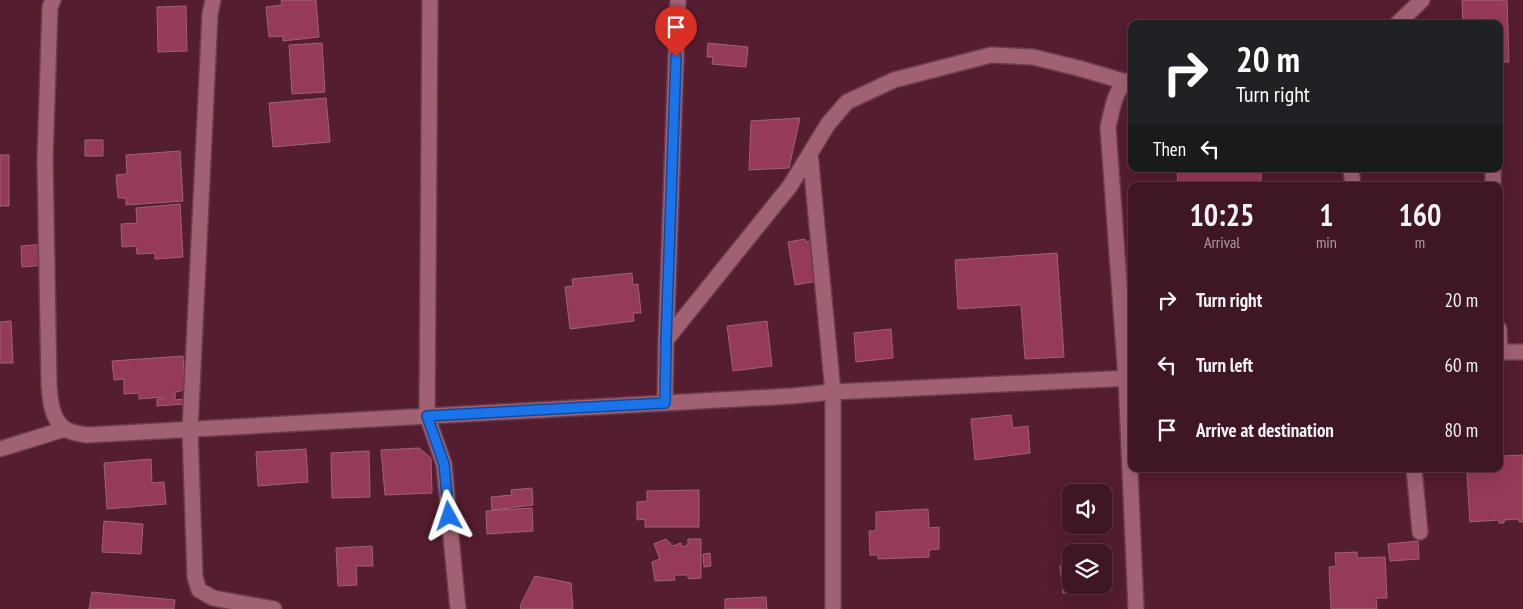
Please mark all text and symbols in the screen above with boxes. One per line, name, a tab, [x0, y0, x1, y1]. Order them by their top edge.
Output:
pin	[655, 6, 697, 57]
icon: arrive	[662, 13, 690, 41]
text: 20 m	[1236, 36, 1300, 82]
icon: right	[1153, 40, 1218, 105]
text: Turn right	[1236, 80, 1310, 108]
icon: left	[1196, 135, 1224, 163]
text: Then	[1153, 137, 1186, 161]
text: 10:25	[1190, 195, 1254, 234]
text: 1	[1319, 195, 1334, 234]
text: 160	[1398, 195, 1441, 234]
text: Arrival	[1204, 232, 1240, 252]
text: min	[1316, 232, 1337, 252]
text: m	[1415, 232, 1425, 252]
icon: right	[1153, 286, 1181, 314]
text: Turn right	[1196, 288, 1262, 312]
text: 20 m	[1445, 288, 1478, 312]
icon: left	[1153, 351, 1181, 379]
text: Turn left	[1196, 353, 1253, 377]
text: 60 m	[1445, 353, 1478, 377]
icon: arrive	[1153, 416, 1181, 444]
text: Arrive at destination	[1196, 418, 1334, 442]
text: 80 m	[1445, 418, 1478, 442]
map controls	[1062, 484, 1112, 594]
button: sound	[1062, 484, 1112, 534]
position arrow	[422, 489, 474, 541]
button: layers	[1062, 544, 1112, 594]

